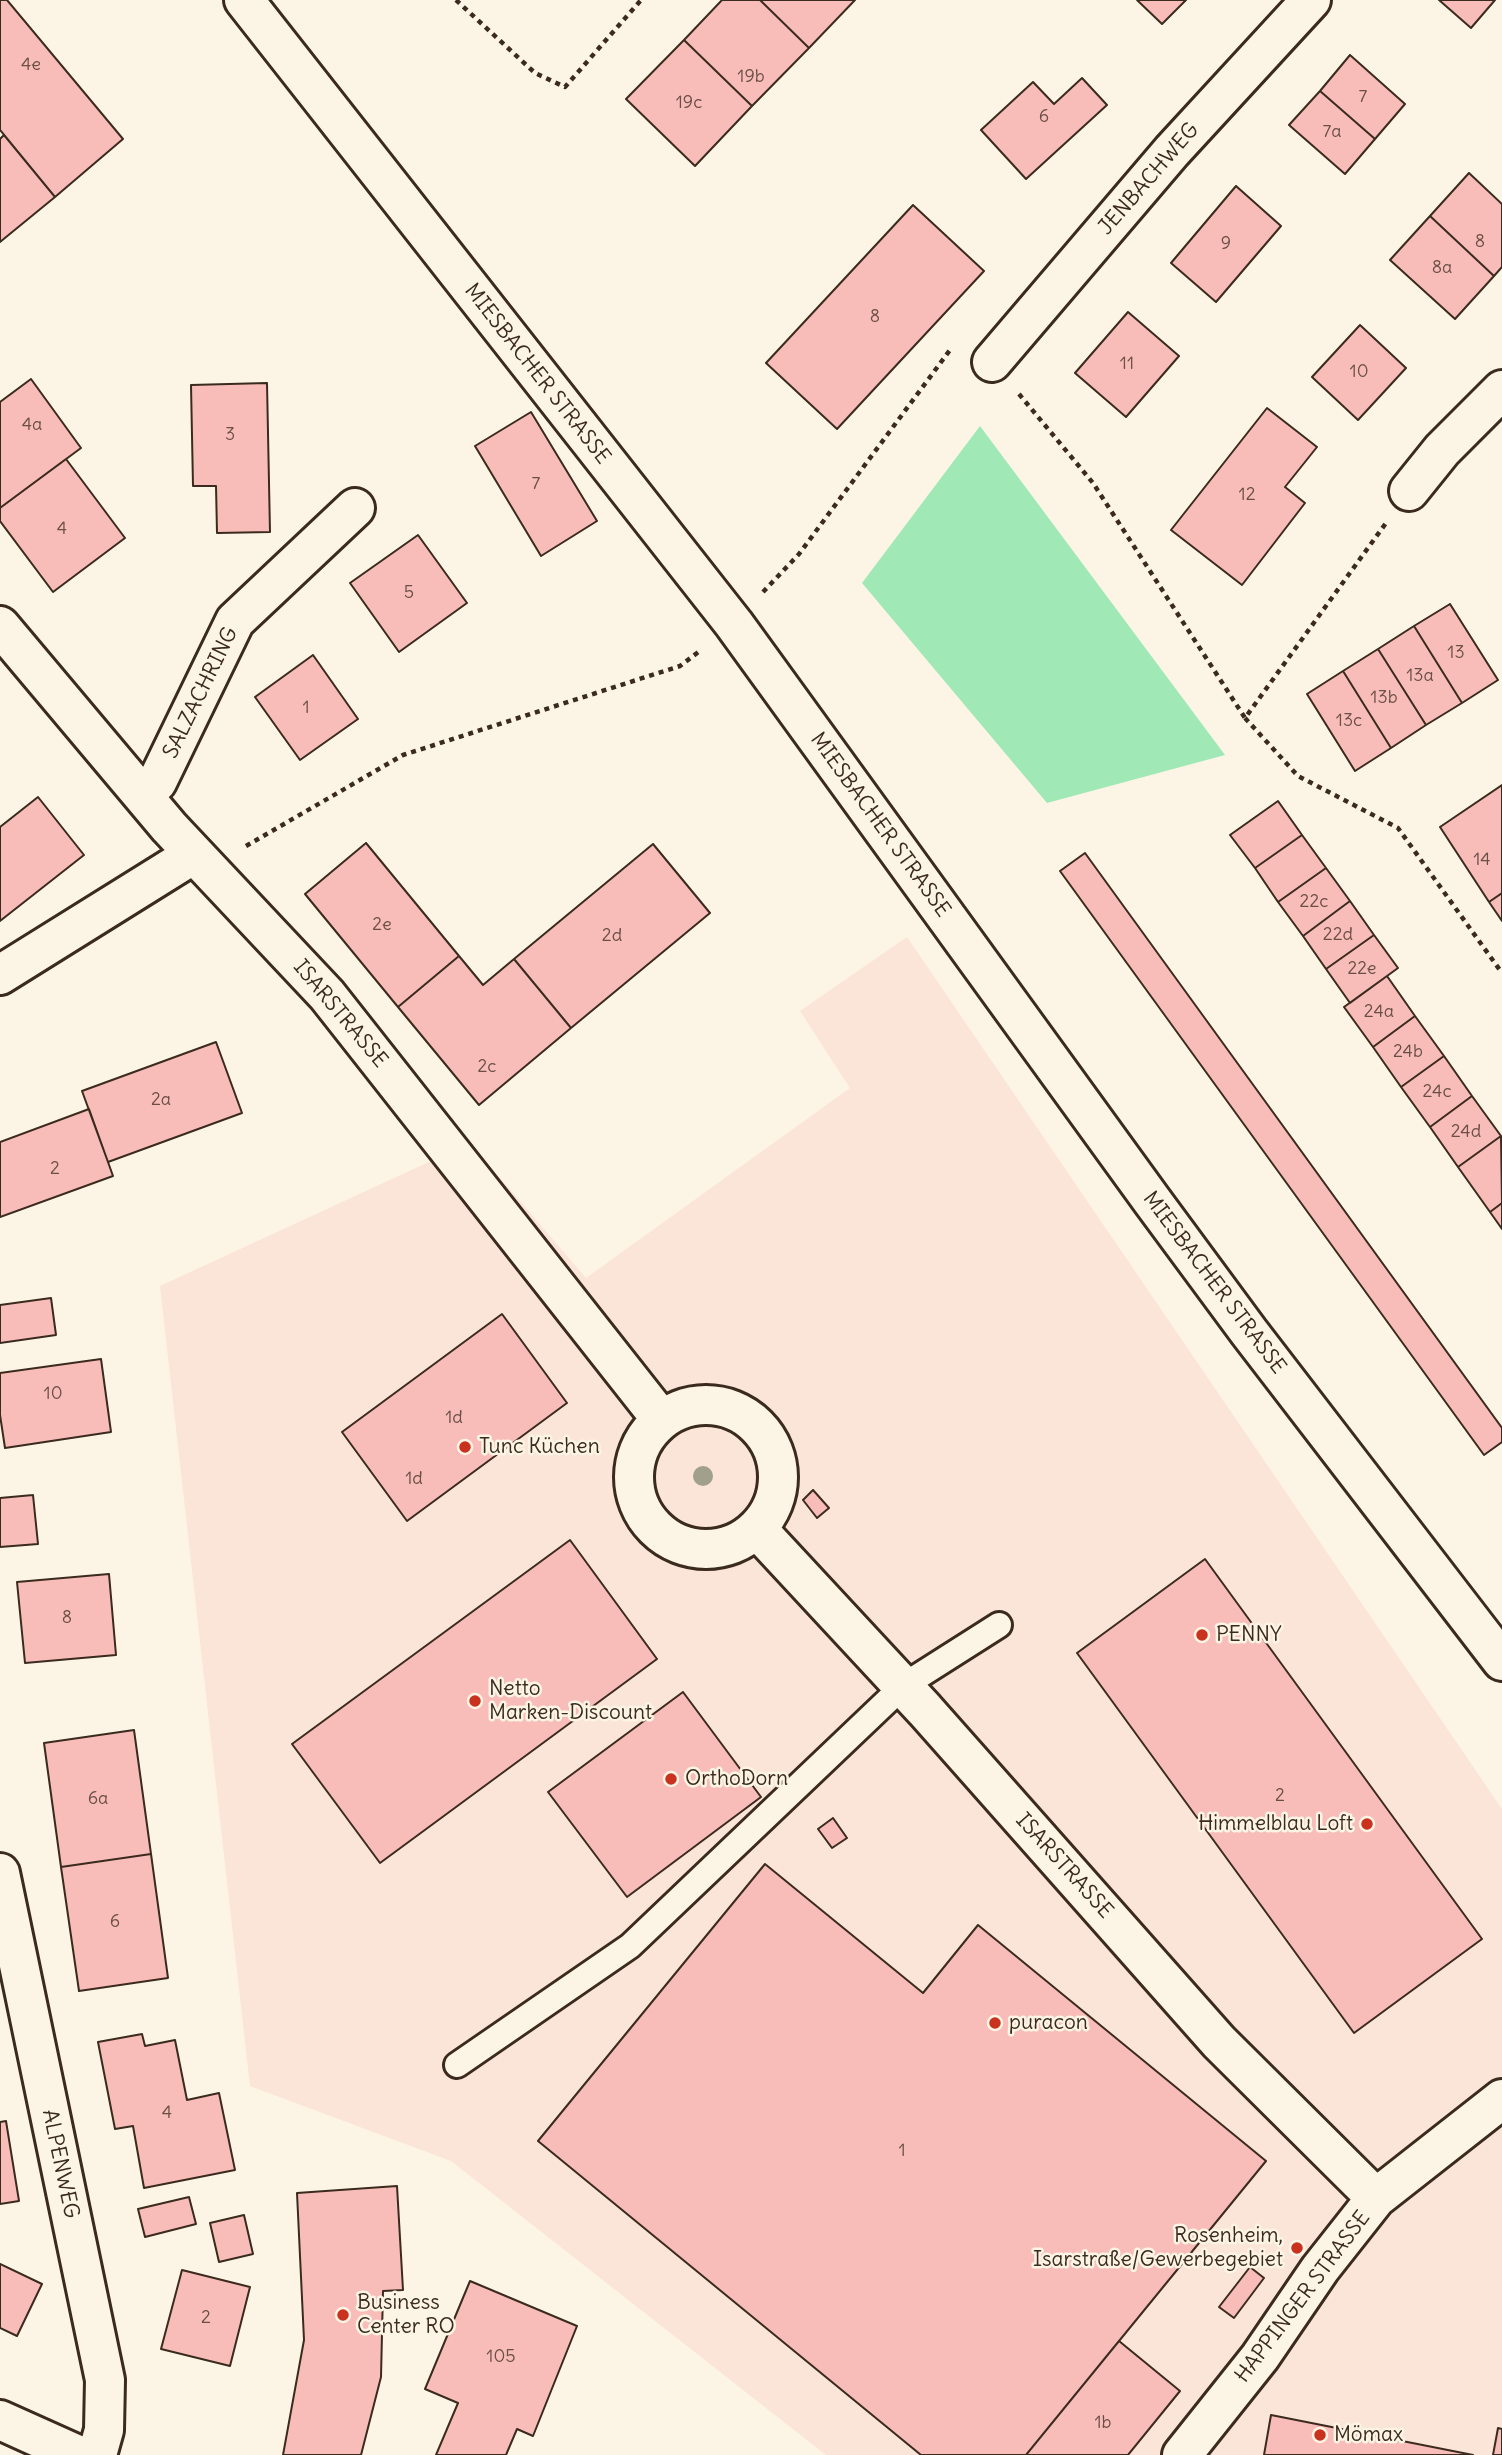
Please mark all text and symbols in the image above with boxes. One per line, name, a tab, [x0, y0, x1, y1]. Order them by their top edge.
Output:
house number: 4e	[21, 54, 41, 76]
house number: 19b	[737, 66, 765, 88]
house number: 7	[1359, 86, 1367, 108]
house number: 19c	[676, 92, 702, 114]
house number: 6	[1039, 106, 1049, 128]
street label: JENBACHWEG	[1094, 118, 1204, 240]
house number: 7a	[1322, 121, 1342, 143]
house number: 8	[1475, 231, 1485, 253]
house number: 9	[1221, 233, 1231, 255]
house number: 8a	[1432, 257, 1452, 279]
street label: MIESBACHER STRASSE	[459, 279, 615, 469]
house number: 8	[870, 306, 880, 328]
house number: 11	[1120, 353, 1134, 375]
house number: 10	[1350, 361, 1368, 383]
house number: 4a	[22, 414, 42, 436]
house number: 3	[225, 424, 235, 446]
house number: 7	[532, 473, 540, 495]
house number: 12	[1238, 484, 1256, 506]
house number: 4	[57, 518, 67, 540]
house number: 5	[404, 582, 414, 604]
street label: SALZACHRING	[158, 623, 244, 763]
house number: 13	[1447, 642, 1465, 664]
house number: 13a	[1406, 665, 1434, 687]
house number: 13b	[1370, 687, 1398, 709]
house number: 1	[302, 697, 310, 719]
house number: 13c	[1336, 710, 1362, 732]
street label: MIESBACHER STRASSE	[805, 728, 955, 922]
house number: 14	[1473, 849, 1491, 871]
house number: 22c	[1300, 891, 1328, 913]
house number: 2e	[372, 914, 392, 936]
house number: 22d	[1323, 924, 1353, 946]
house number: 2d	[602, 925, 622, 947]
street label: ISARSTRASSE	[288, 955, 392, 1073]
house number: 22e	[1347, 958, 1377, 980]
house number: 24a	[1364, 1001, 1394, 1023]
house number: 24b	[1393, 1041, 1423, 1063]
house number: 2c	[477, 1056, 497, 1078]
house number: 24c	[1422, 1081, 1452, 1103]
house number: 2a	[151, 1089, 171, 1111]
house number: 24d	[1451, 1121, 1481, 1143]
house number: 2	[50, 1158, 60, 1180]
street label: MIESBACHER STRASSE	[1137, 1187, 1291, 1379]
house number: 10	[44, 1383, 62, 1405]
house number: 1d	[445, 1407, 463, 1429]
place label: Tunc Küchen	[479, 1434, 600, 1460]
marker: Tunc Küchen	[457, 1439, 473, 1455]
house number: 1d	[405, 1468, 423, 1490]
house number: 8	[62, 1607, 72, 1629]
place label: PENNY	[1216, 1622, 1282, 1648]
marker: PENNY	[1194, 1627, 1210, 1643]
place label: Netto Marken-Discount	[489, 1676, 652, 1726]
marker: Netto Marken-Discount	[467, 1693, 483, 1709]
place label: OrthoDorn	[685, 1766, 788, 1792]
marker: OrthoDorn	[663, 1771, 679, 1787]
house number: 2	[1275, 1785, 1285, 1807]
house number: 6a	[88, 1788, 108, 1810]
street label: ISARSTRASSE	[1010, 1808, 1118, 1924]
place label: Himmelblau Loft	[1198, 1811, 1353, 1837]
marker: Himmelblau Loft	[1359, 1816, 1375, 1832]
house number: 6	[110, 1911, 120, 1933]
place label: puracon	[1009, 2010, 1088, 2036]
marker: puracon	[987, 2015, 1003, 2031]
house number: 4	[162, 2102, 172, 2124]
street label: ALPENWEG	[36, 2107, 84, 2221]
house number: 1	[898, 2140, 906, 2162]
street label: HAPPINGER STRASSE	[1230, 2206, 1376, 2388]
place label: Rosenheim, Isarstraße/Gewerbegebiet	[1033, 2223, 1283, 2273]
marker: Rosenheim, Isarstraße/Gewerbegebiet	[1289, 2240, 1305, 2256]
place label: Business Center RO	[357, 2290, 455, 2340]
house number: 2	[201, 2307, 211, 2329]
marker: Business Center RO	[335, 2307, 351, 2323]
house number: 105	[486, 2346, 516, 2368]
house number: 1b	[1094, 2412, 1112, 2434]
place label: Mömax	[1334, 2422, 1403, 2448]
marker: Mömax	[1312, 2427, 1328, 2443]

